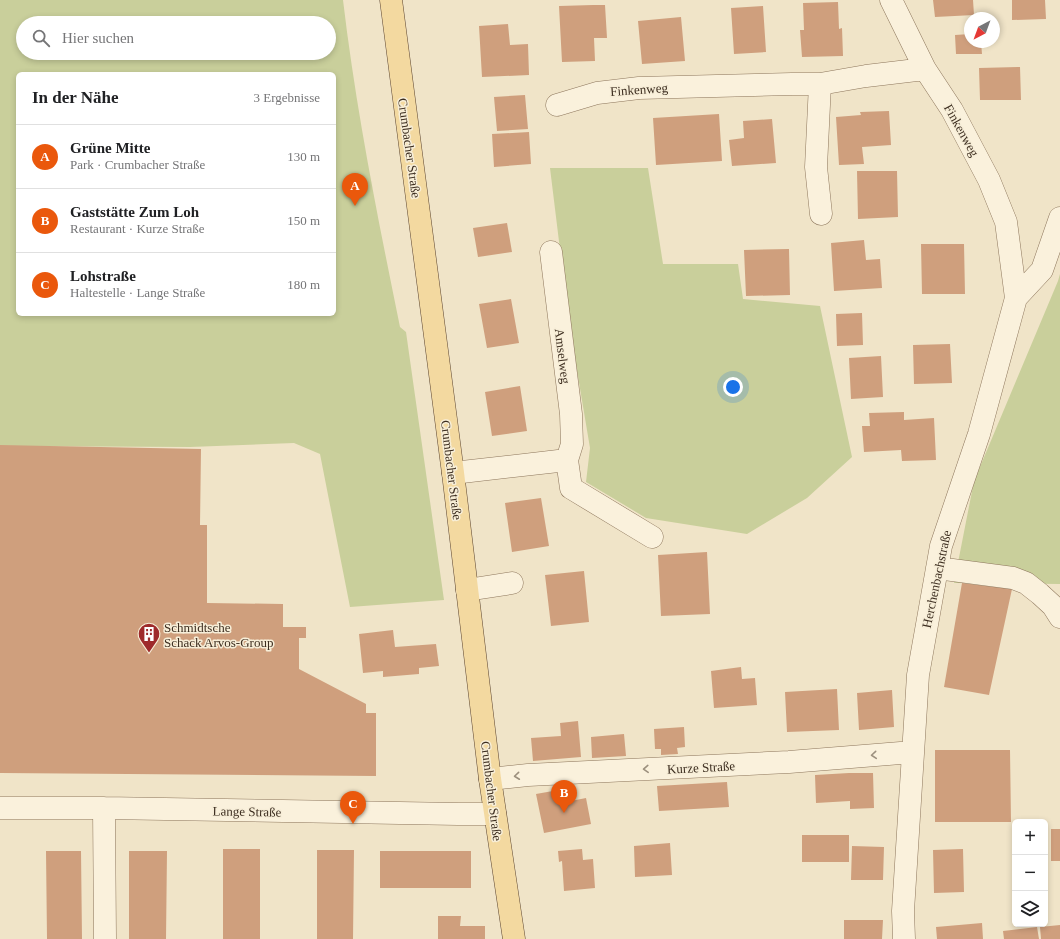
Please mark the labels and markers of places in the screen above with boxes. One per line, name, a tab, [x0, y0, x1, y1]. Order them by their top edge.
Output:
pin: A	[342, 173, 368, 206]
place label: Schmidtsche Schack Arvos-Group	[164, 620, 273, 650]
building icon: Schmidtsche Schack Arvos-Group	[136, 621, 162, 654]
pin: B	[551, 780, 577, 813]
pin: C	[340, 791, 366, 824]

